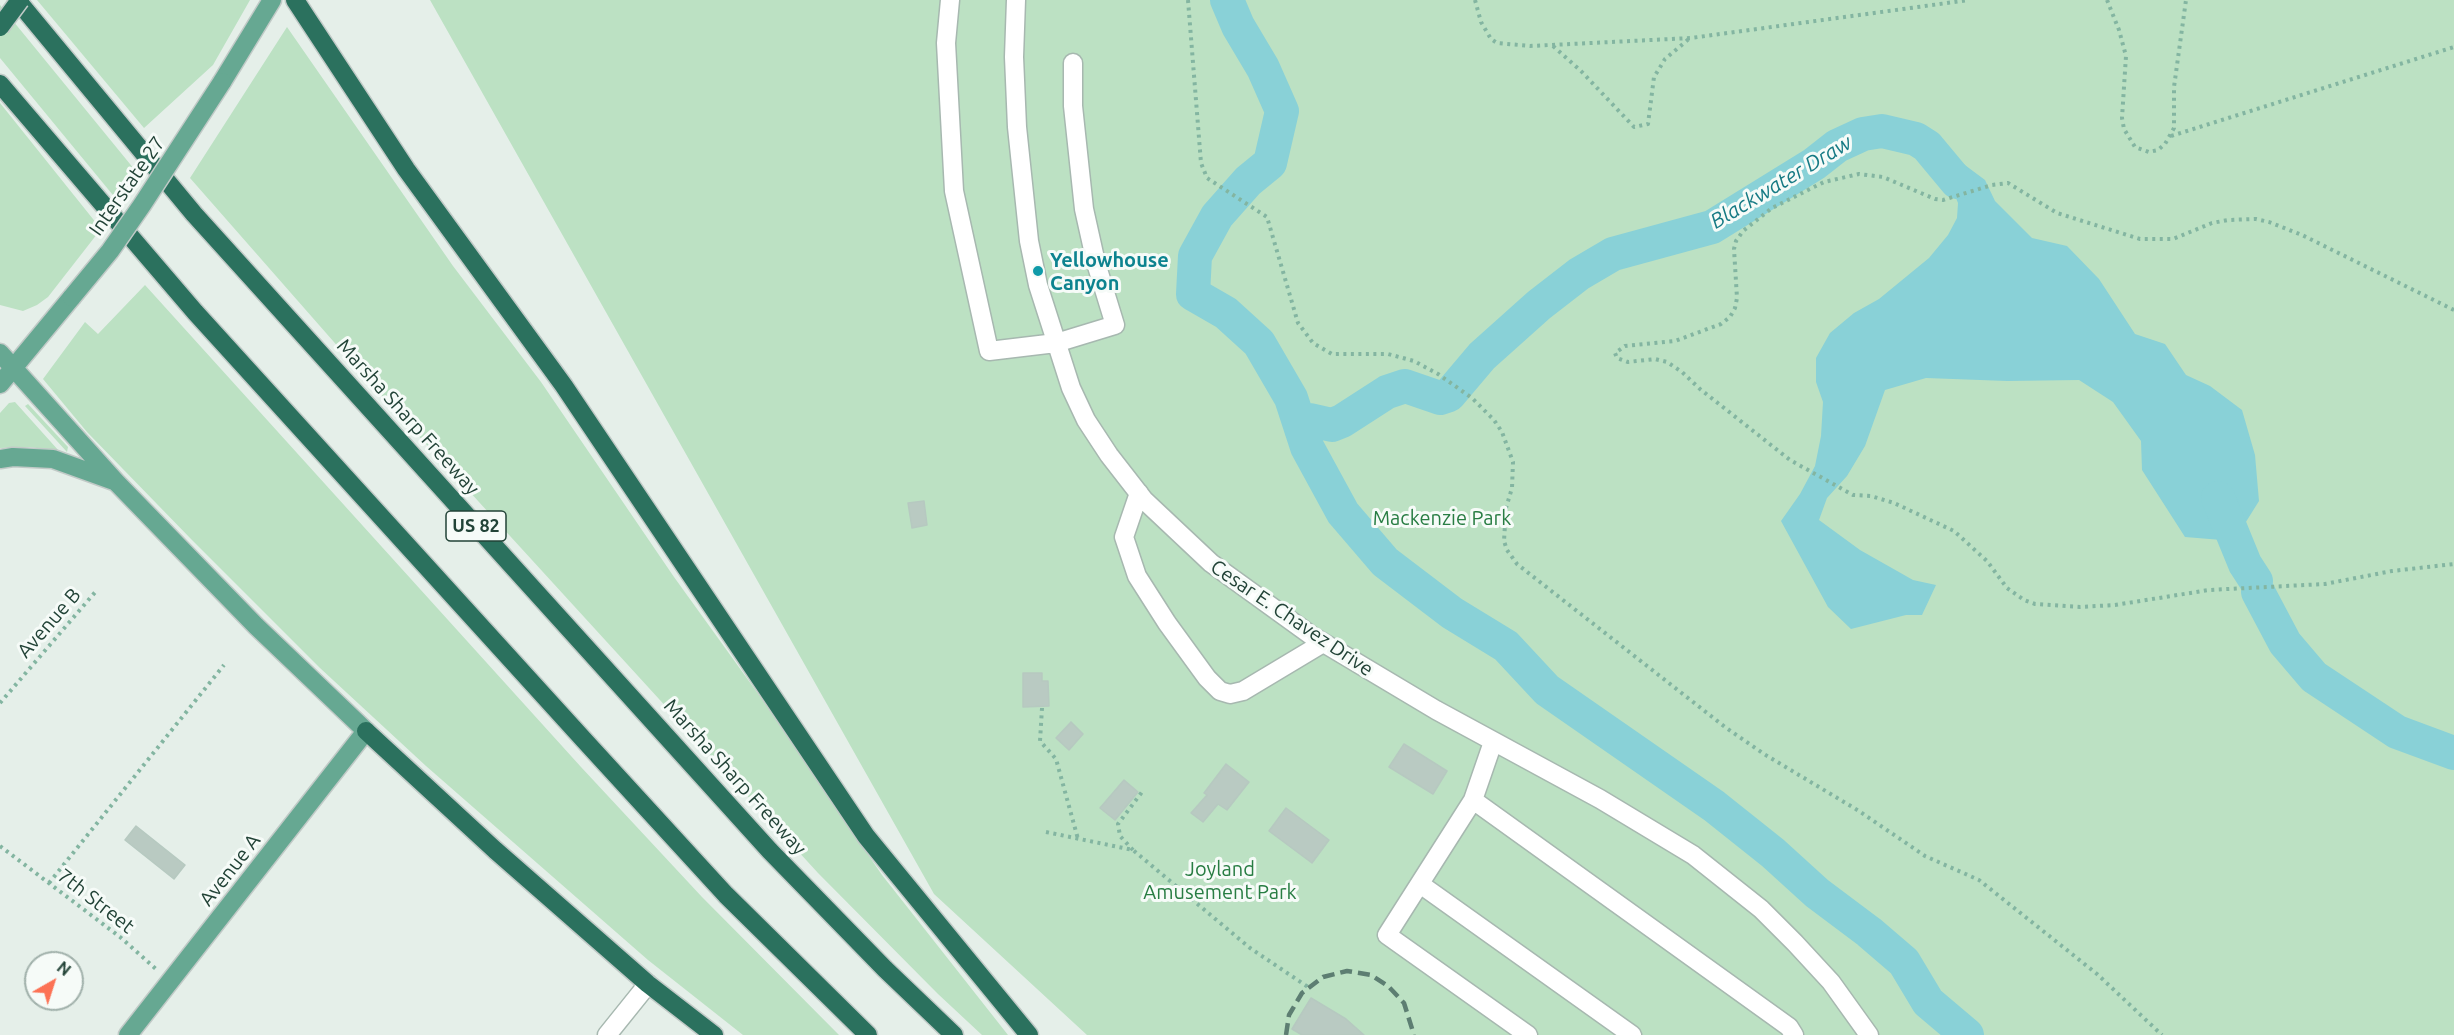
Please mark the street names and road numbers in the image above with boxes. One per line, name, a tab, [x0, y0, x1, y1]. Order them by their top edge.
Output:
street label: Interstate 27	[84, 132, 170, 240]
street label: Marsha Sharp Freeway	[332, 334, 484, 500]
road number: US 82	[446, 511, 506, 541]
street label: Cesar E. Chavez Drive	[1206, 555, 1378, 681]
street label: Avenue B	[12, 583, 86, 663]
street label: Marsha Sharp Freeway	[659, 694, 811, 860]
street label: Avenue A	[194, 829, 266, 911]
street label: 7th Street	[53, 864, 139, 938]

